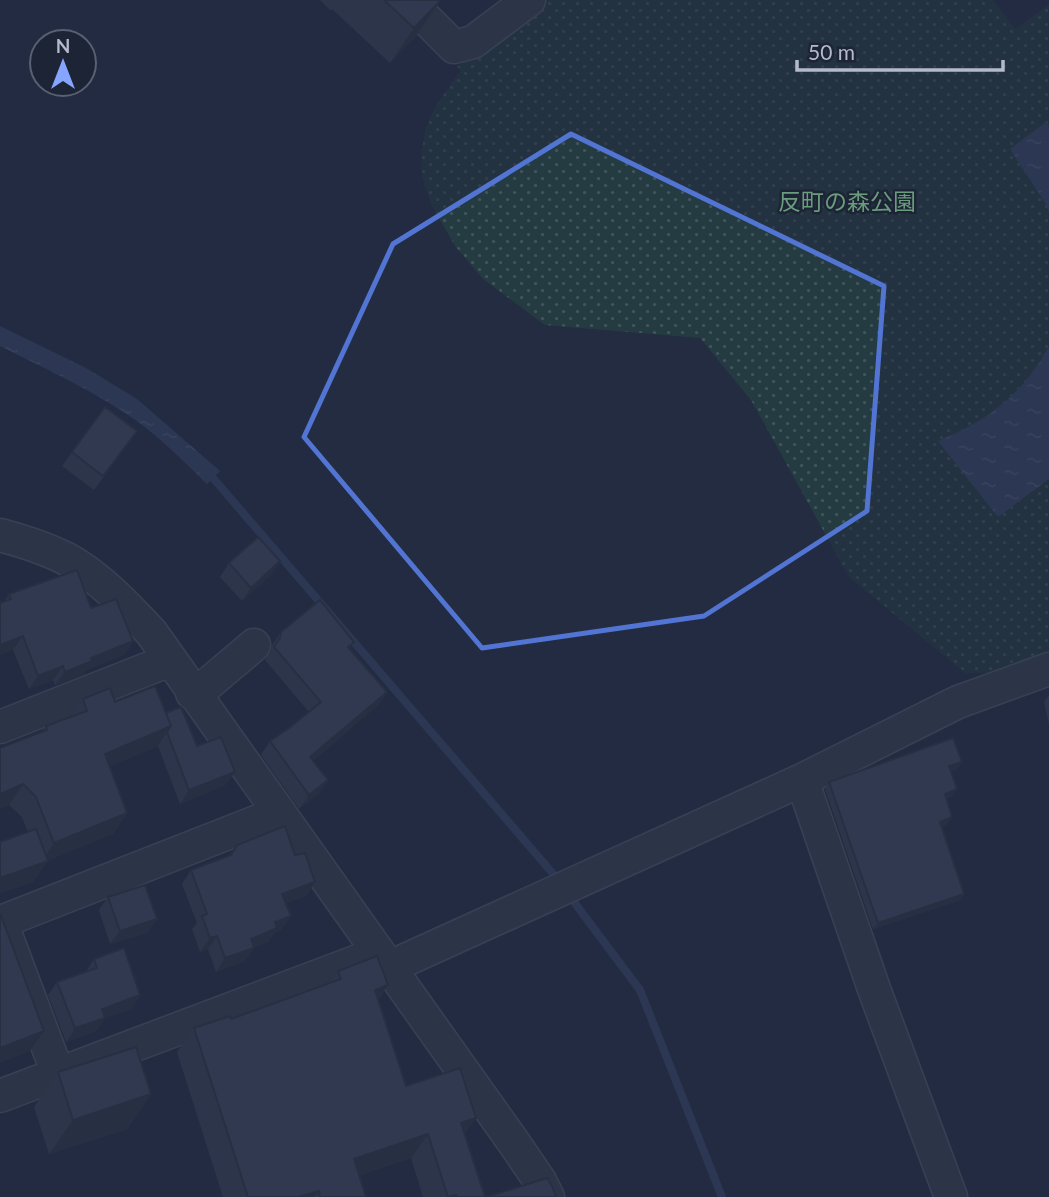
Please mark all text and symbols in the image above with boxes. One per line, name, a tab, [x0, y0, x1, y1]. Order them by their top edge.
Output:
north arrow	[28, 28, 98, 98]
scale bar	[797, 28, 1004, 72]
text: N	[56, 34, 70, 57]
text: 50 m	[808, 39, 855, 64]
park label: 反町の森公園	[778, 187, 916, 215]

